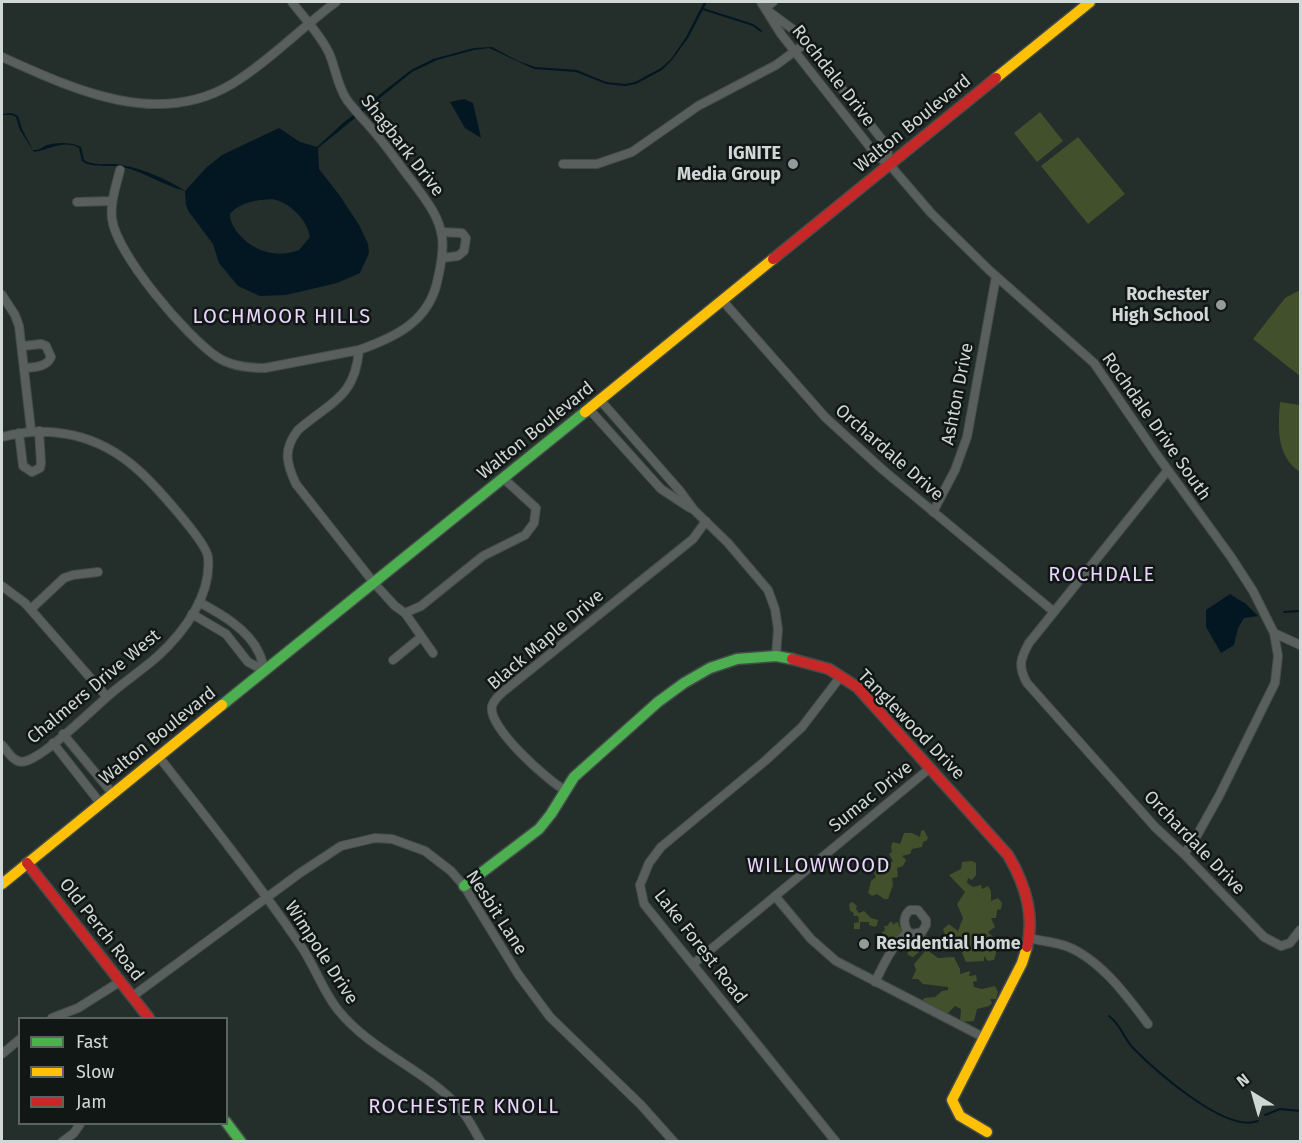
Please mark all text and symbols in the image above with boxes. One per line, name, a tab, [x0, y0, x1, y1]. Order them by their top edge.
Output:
street label: Rochdale Drive	[787, 21, 879, 131]
street label: Walton Boulevard	[850, 70, 976, 178]
street label: Shagbark Drive	[356, 91, 448, 201]
place label: IGNITE Media Group	[677, 143, 781, 186]
marker: IGNITE Media Group	[786, 157, 800, 171]
place label: Rochester High School	[1112, 284, 1209, 326]
marker: Rochester High School	[1214, 298, 1228, 312]
district label: LOCHMOOR HILLS	[192, 305, 372, 329]
street label: Ashton Drive	[938, 341, 978, 447]
street label: Rochdale Drive South	[1097, 349, 1215, 505]
street label: Walton Boulevard	[473, 377, 599, 485]
street label: Orchardale Drive	[830, 400, 948, 506]
district label: ROCHDALE	[1048, 563, 1156, 587]
street label: Black Maple Drive	[484, 585, 608, 695]
street label: Chalmers Drive West	[23, 625, 165, 749]
street label: Tanglewood Drive	[853, 665, 969, 785]
street label: Walton Boulevard	[95, 682, 221, 790]
street label: Sumac Drive	[825, 757, 917, 837]
street label: Orchardale Drive	[1139, 786, 1249, 900]
district label: WILLOWWOOD	[747, 854, 891, 878]
street label: Nesbit Lane	[461, 867, 531, 959]
street label: Old Perch Road	[54, 874, 148, 986]
street label: Lake Forest Road	[649, 886, 751, 1008]
street label: Wimpole Drive	[280, 897, 362, 1009]
place label: Residential Home	[876, 933, 1021, 955]
marker: Residential Home	[857, 937, 871, 951]
legend	[18, 1017, 228, 1125]
text: Fast	[76, 1031, 108, 1053]
text: Slow	[76, 1061, 114, 1083]
north arrow	[1224, 1065, 1284, 1125]
text: N	[1233, 1069, 1253, 1091]
text: Jam	[76, 1091, 107, 1113]
district label: ROCHESTER KNOLL	[368, 1095, 560, 1119]

